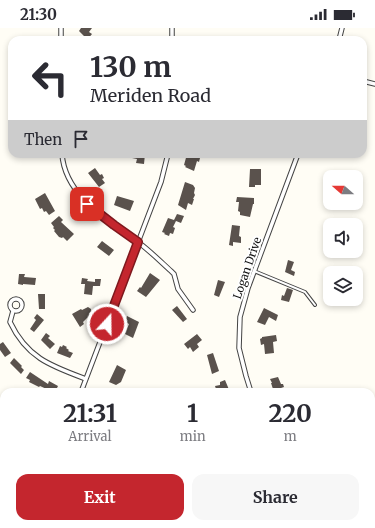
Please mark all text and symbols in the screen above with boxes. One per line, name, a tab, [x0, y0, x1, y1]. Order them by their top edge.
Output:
text: 21:30	[20, 5, 57, 24]
text: 130 m	[90, 49, 172, 85]
icon: left	[24, 52, 76, 104]
text: Meriden Road	[90, 84, 211, 107]
icon: arrive	[70, 128, 92, 150]
text: Then	[24, 130, 62, 149]
north arrow	[323, 170, 363, 210]
map controls	[323, 170, 363, 306]
pin	[70, 187, 104, 221]
icon: arrive	[76, 193, 98, 215]
button: sound	[323, 218, 363, 258]
street label: Logan Drive	[230, 235, 264, 301]
button: layers	[323, 266, 363, 306]
position arrow	[86, 303, 128, 345]
text: 21:31	[63, 398, 117, 429]
text: 1	[187, 398, 198, 429]
text: 220	[268, 398, 312, 429]
text: Arrival	[68, 428, 112, 445]
text: min	[180, 428, 206, 445]
text: m	[284, 428, 297, 445]
button: Exit	[16, 474, 184, 520]
button: Share	[192, 474, 359, 520]

